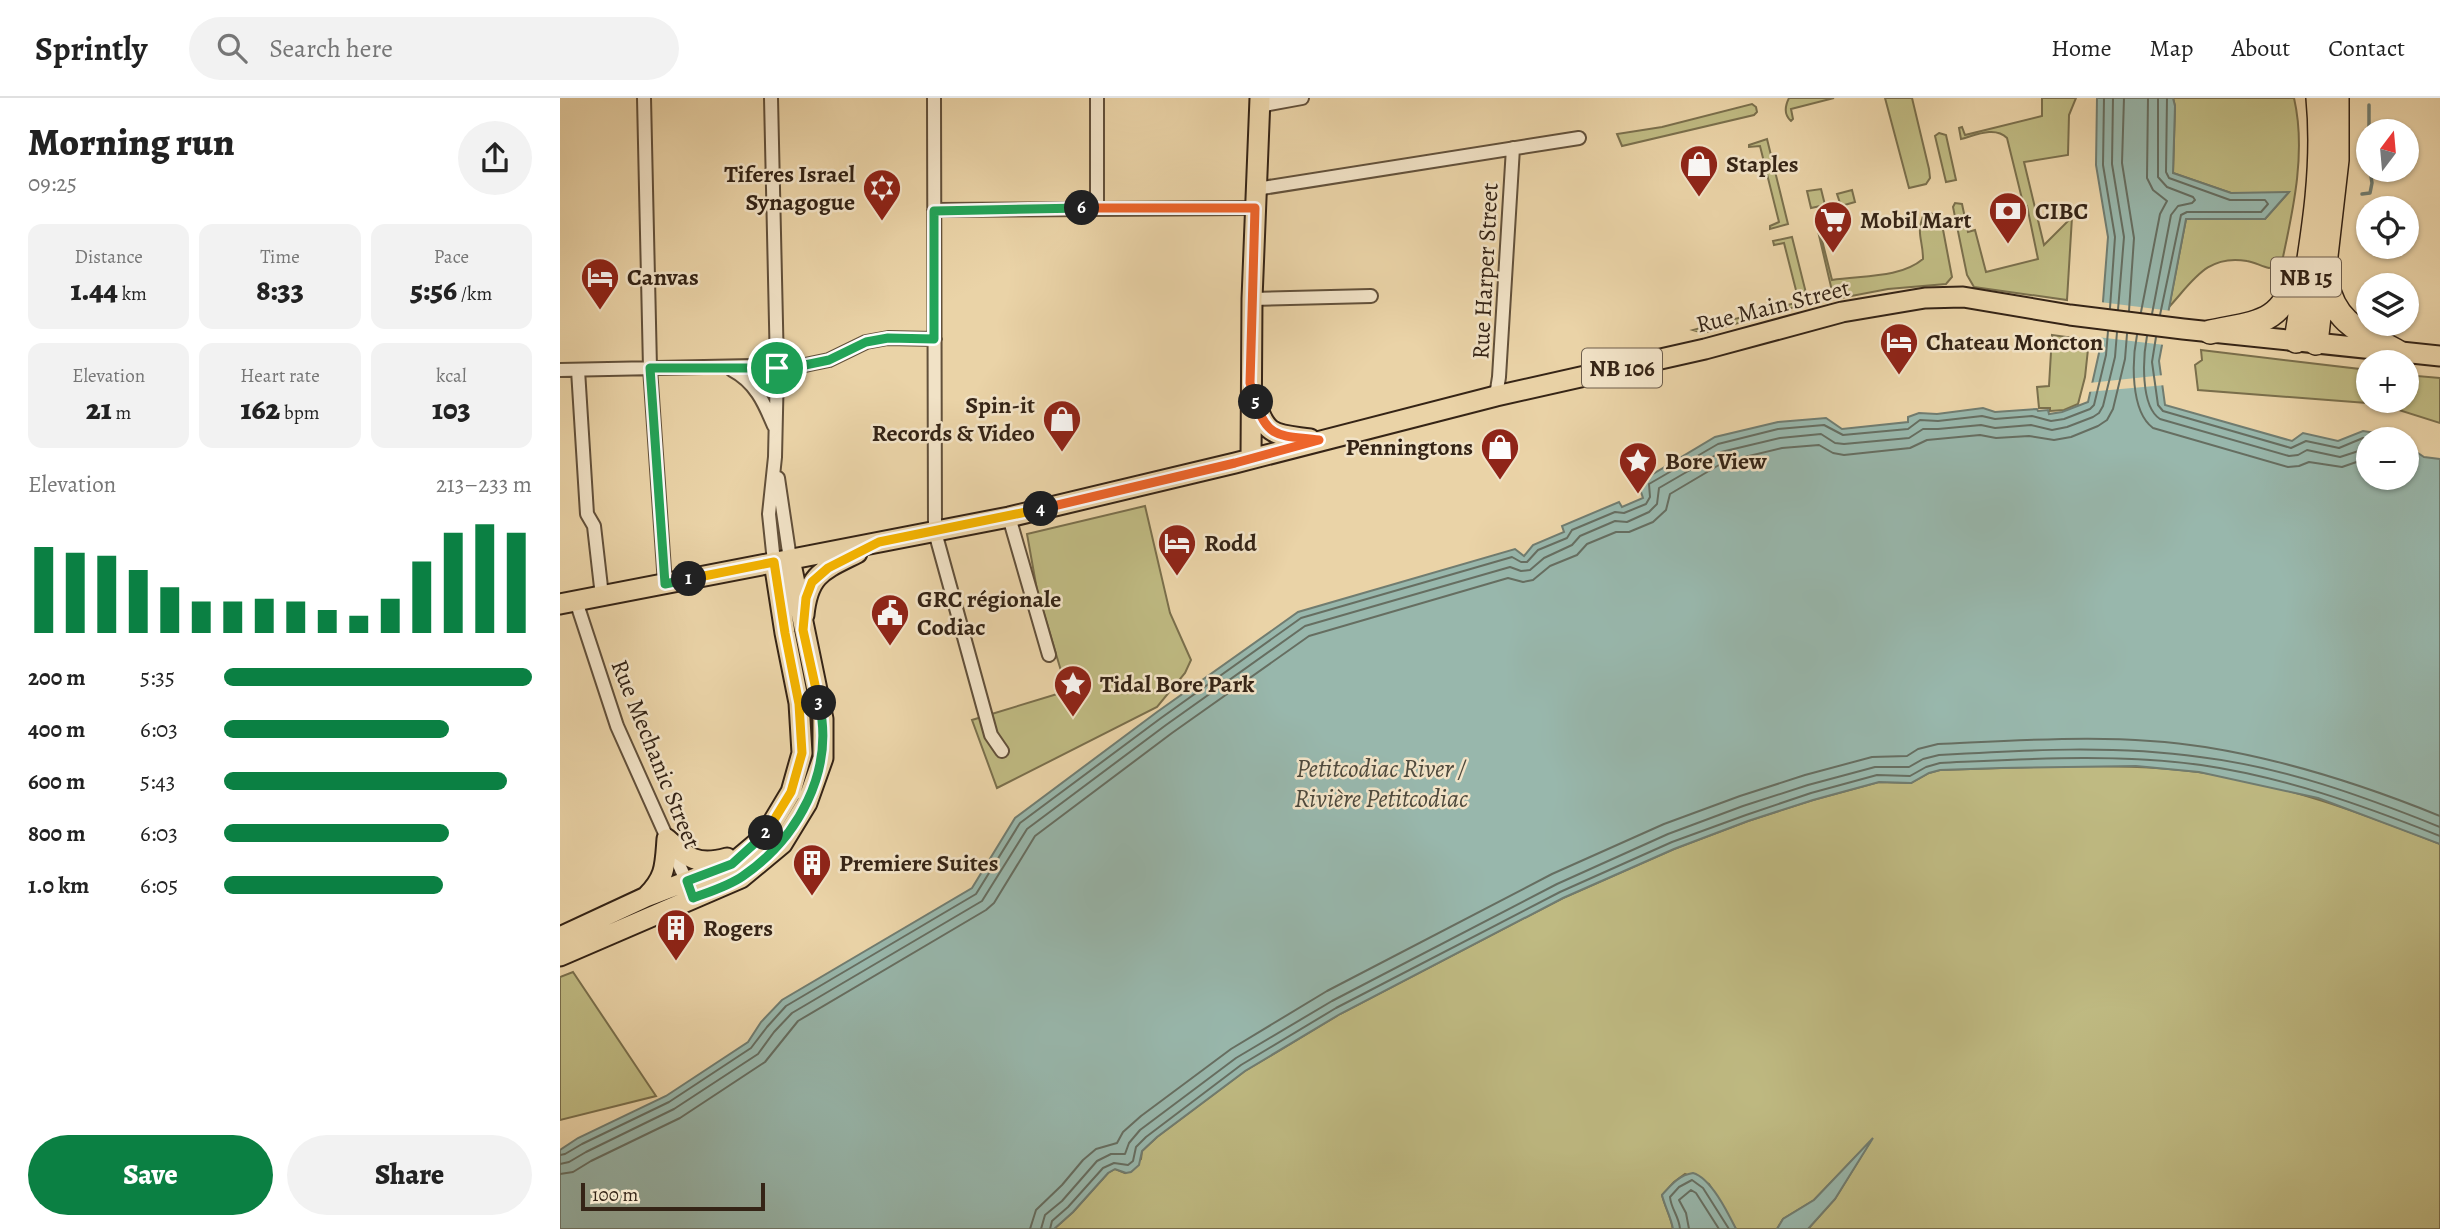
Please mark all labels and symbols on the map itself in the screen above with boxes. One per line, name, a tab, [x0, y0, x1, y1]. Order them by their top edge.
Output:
north arrow	[2356, 119, 2418, 182]
shop icon: Staples	[1678, 143, 1720, 198]
place label: Staples	[1726, 148, 1799, 180]
place label: Tiferes Israel Synagogue	[724, 158, 856, 218]
synagogue icon: Tiferes Israel Synagogue	[861, 167, 903, 222]
street label: Rue Harper Street	[1464, 182, 1506, 360]
pin: 6	[1064, 190, 1100, 226]
bank icon: CIBC	[1987, 190, 2029, 245]
place label: CIBC	[2035, 195, 2088, 227]
supermarket icon: Mobil Mart	[1812, 199, 1854, 254]
place label: Mobil Mart	[1860, 204, 1971, 236]
hotel icon: Canvas	[579, 256, 621, 311]
road number: NB 15	[2271, 258, 2341, 296]
place label: Canvas	[627, 261, 699, 293]
street label: Rue Main Street	[1693, 271, 1853, 341]
hotel icon: Chateau Moncton	[1878, 321, 1920, 376]
place label: Chateau Moncton	[1926, 326, 2104, 358]
pin	[747, 338, 807, 398]
road number: NB 106	[1582, 348, 1662, 388]
pin: 5	[1238, 384, 1274, 420]
place label: Spin-it Records & Video	[872, 389, 1035, 449]
shop icon: Spin-it Records & Video	[1041, 398, 1083, 453]
shop icon: Penningtons	[1479, 426, 1521, 481]
place label: Penningtons	[1346, 431, 1473, 463]
place icon: Bore View	[1617, 440, 1659, 495]
place label: Bore View	[1665, 445, 1767, 477]
pin: 4	[1023, 492, 1058, 526]
hotel icon: Rodd	[1156, 522, 1198, 577]
place label: Rodd	[1204, 527, 1257, 559]
pin: 1	[671, 561, 706, 596]
place label: GRC régionale Codiac	[917, 583, 1061, 643]
public building icon: GRC régionale Codiac	[869, 592, 911, 647]
street label: Rue Mechanic Street	[604, 655, 709, 853]
place icon: Tidal Bore Park	[1052, 663, 1094, 718]
place label: Tidal Bore Park	[1100, 668, 1255, 700]
pin: 3	[802, 686, 836, 720]
water label: Petitcodiac River / Rivière Petitcodiac	[1294, 751, 1469, 816]
pin: 2	[748, 816, 784, 850]
building icon: Premiere Suites	[791, 842, 833, 897]
place label: Premiere Suites	[839, 847, 999, 879]
building icon: Rogers	[655, 907, 697, 962]
place label: Rogers	[703, 912, 773, 944]
scale bar	[581, 1180, 765, 1212]

